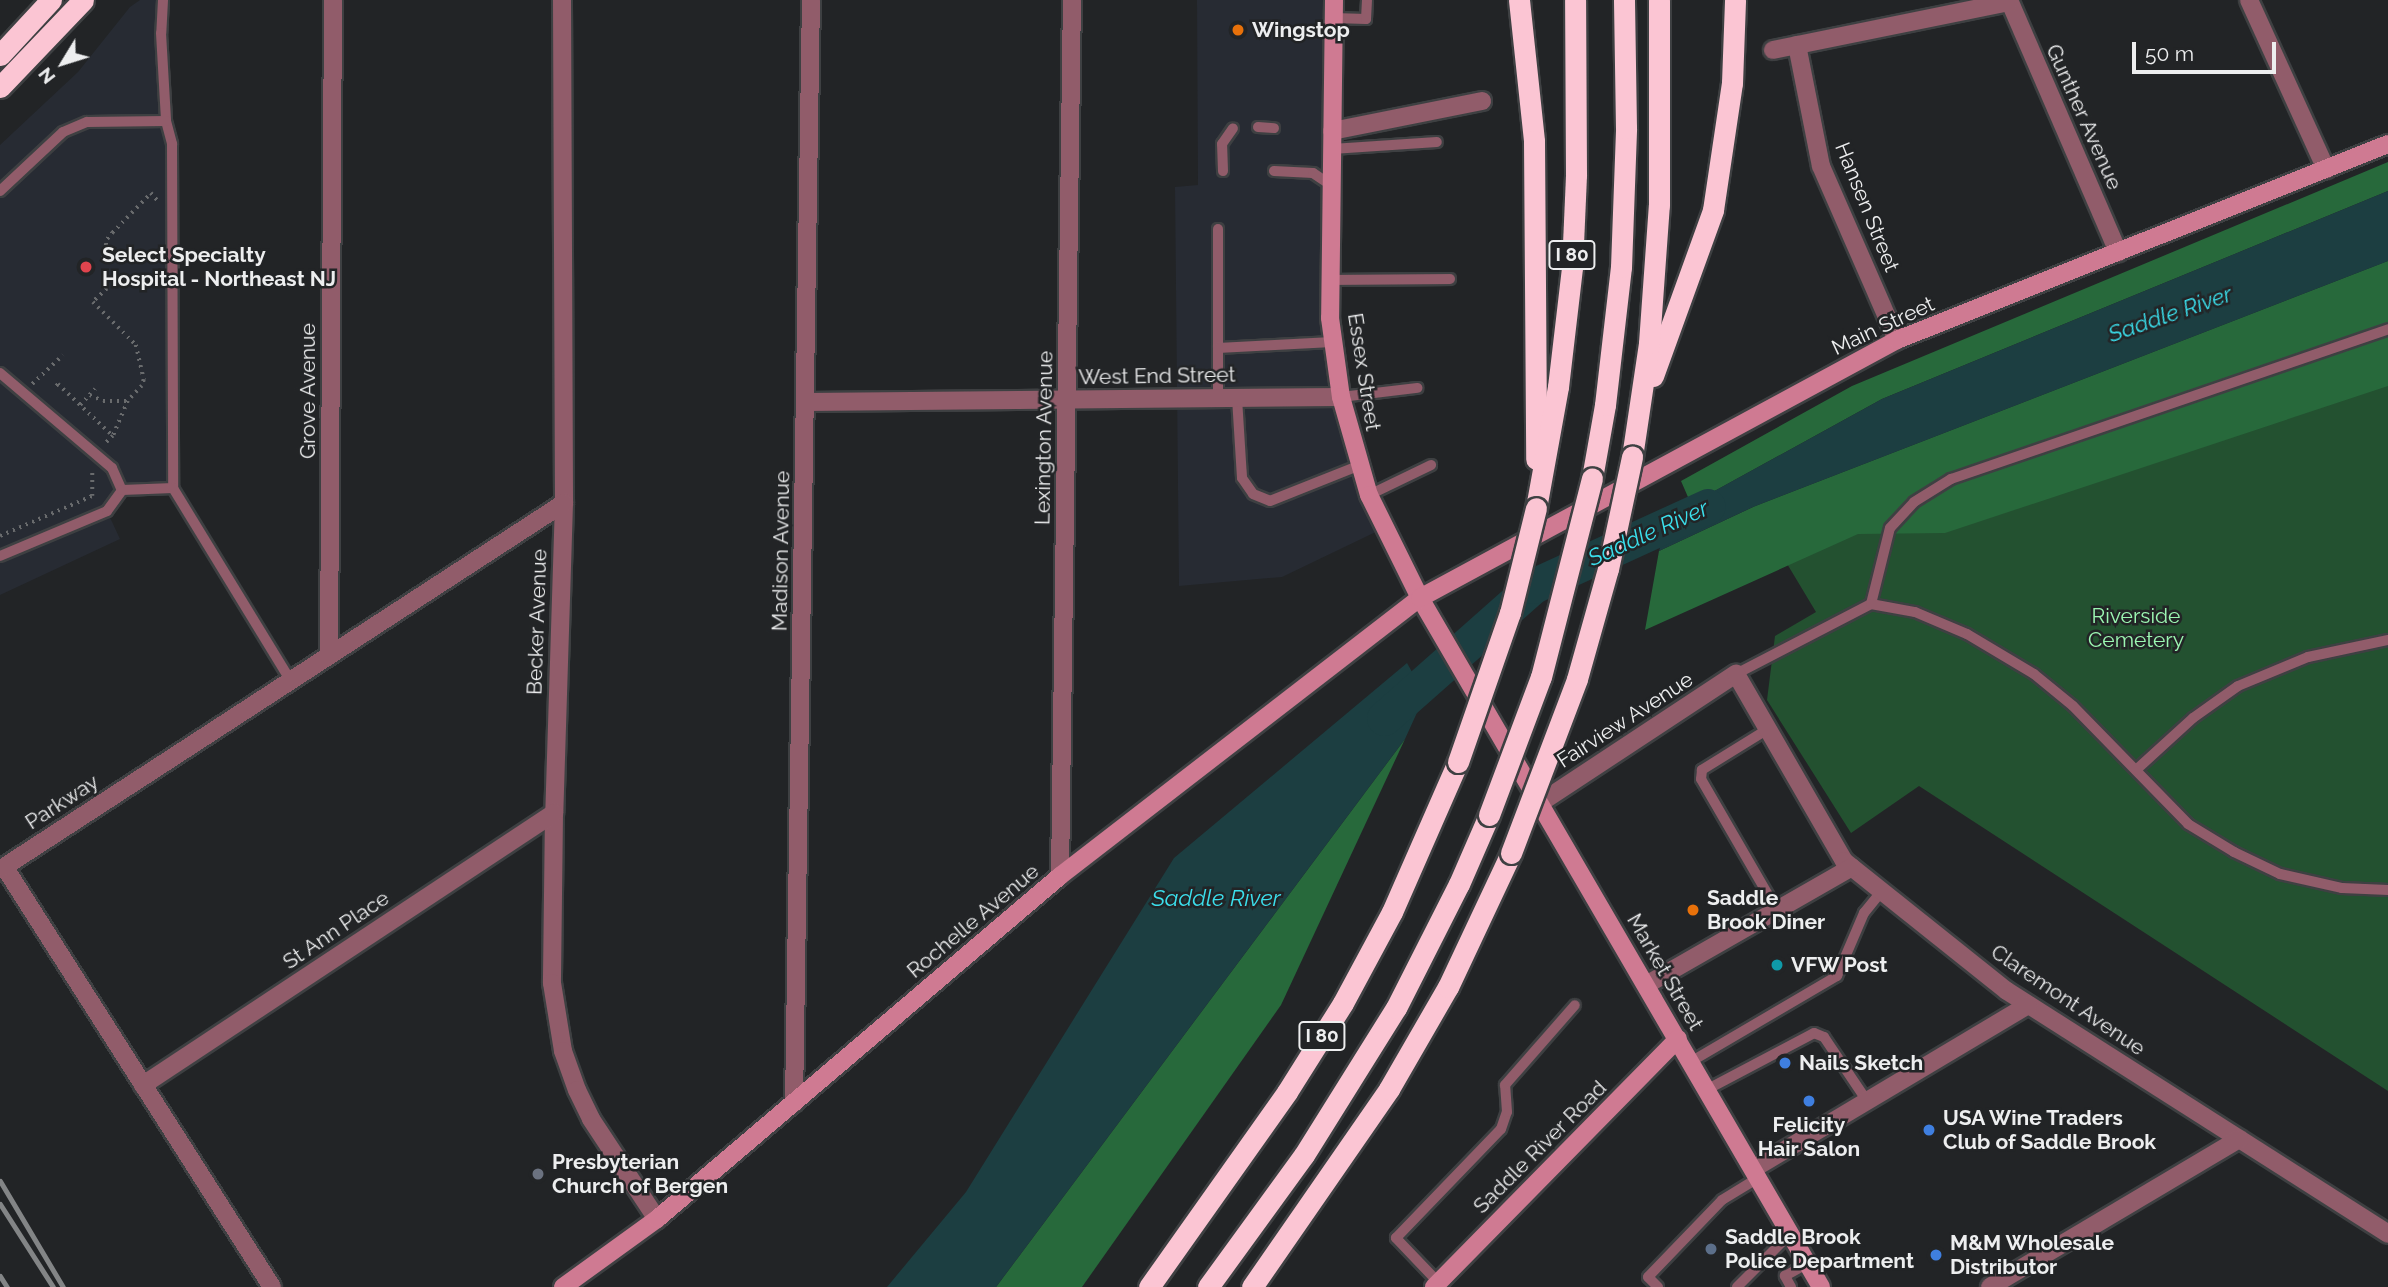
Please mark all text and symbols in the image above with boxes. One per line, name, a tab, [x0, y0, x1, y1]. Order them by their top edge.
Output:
place label: Wingstop	[1252, 17, 1350, 43]
marker: Wingstop	[1230, 22, 1246, 38]
north arrow	[28, 28, 98, 98]
scale bar	[2136, 28, 2280, 72]
street label: Gunther Avenue	[2040, 40, 2128, 194]
text: 50 m	[2145, 41, 2194, 66]
text: N	[33, 63, 60, 88]
street label: Hansen Street	[1830, 139, 1904, 275]
road number: I 80	[1548, 240, 1596, 270]
place label: Select Specialty Hospital - Northeast NJ	[102, 242, 337, 292]
marker: Select Specialty Hospital - Northeast NJ	[76, 257, 96, 277]
water label: Saddle River	[2104, 280, 2236, 348]
street label: Main Street	[1828, 291, 1938, 361]
street label: Essex Street	[1342, 311, 1386, 433]
street label: Grove Avenue	[295, 323, 321, 459]
street label: Lexington Avenue	[1030, 350, 1058, 526]
street label: West End Street	[1078, 362, 1236, 390]
street label: Madison Avenue	[767, 470, 795, 632]
water label: Saddle River	[1583, 494, 1713, 572]
street label: Becker Avenue	[522, 548, 552, 696]
park label: Riverside Cemetery	[2088, 603, 2184, 653]
street label: Fairview Avenue	[1552, 666, 1698, 774]
street label: Parkway	[21, 769, 103, 835]
street label: Rochelle Avenue	[902, 858, 1044, 984]
water label: Saddle River	[1151, 884, 1281, 912]
street label: St Ann Place	[278, 885, 394, 975]
place label: Saddle Brook Diner	[1707, 885, 1825, 935]
marker: Saddle Brook Diner	[1685, 902, 1701, 918]
street label: Market Street	[1621, 909, 1709, 1035]
street label: Claremont Avenue	[1986, 939, 2150, 1061]
place label: VFW Post	[1791, 952, 1888, 978]
marker: VFW Post	[1769, 957, 1785, 973]
road number: I 80	[1298, 1020, 1346, 1052]
place label: Nails Sketch	[1799, 1050, 1923, 1076]
marker: Nails Sketch	[1777, 1055, 1793, 1071]
street label: Saddle River Road	[1468, 1075, 1612, 1219]
marker: Felicity Hair Salon	[1801, 1093, 1817, 1109]
place label: USA Wine Traders Club of Saddle Brook	[1943, 1105, 2157, 1155]
place label: Felicity Hair Salon	[1757, 1112, 1861, 1162]
marker: USA Wine Traders Club of Saddle Brook	[1921, 1122, 1937, 1138]
place label: Presbyterian Church of Bergen	[552, 1149, 729, 1199]
marker: Presbyterian Church of Bergen	[530, 1166, 546, 1182]
place label: Saddle Brook Police Department	[1725, 1224, 1914, 1274]
place label: M&M Wholesale Distributor	[1950, 1230, 2115, 1280]
marker: Saddle Brook Police Department	[1703, 1241, 1719, 1257]
marker: M&M Wholesale Distributor	[1928, 1247, 1944, 1263]

